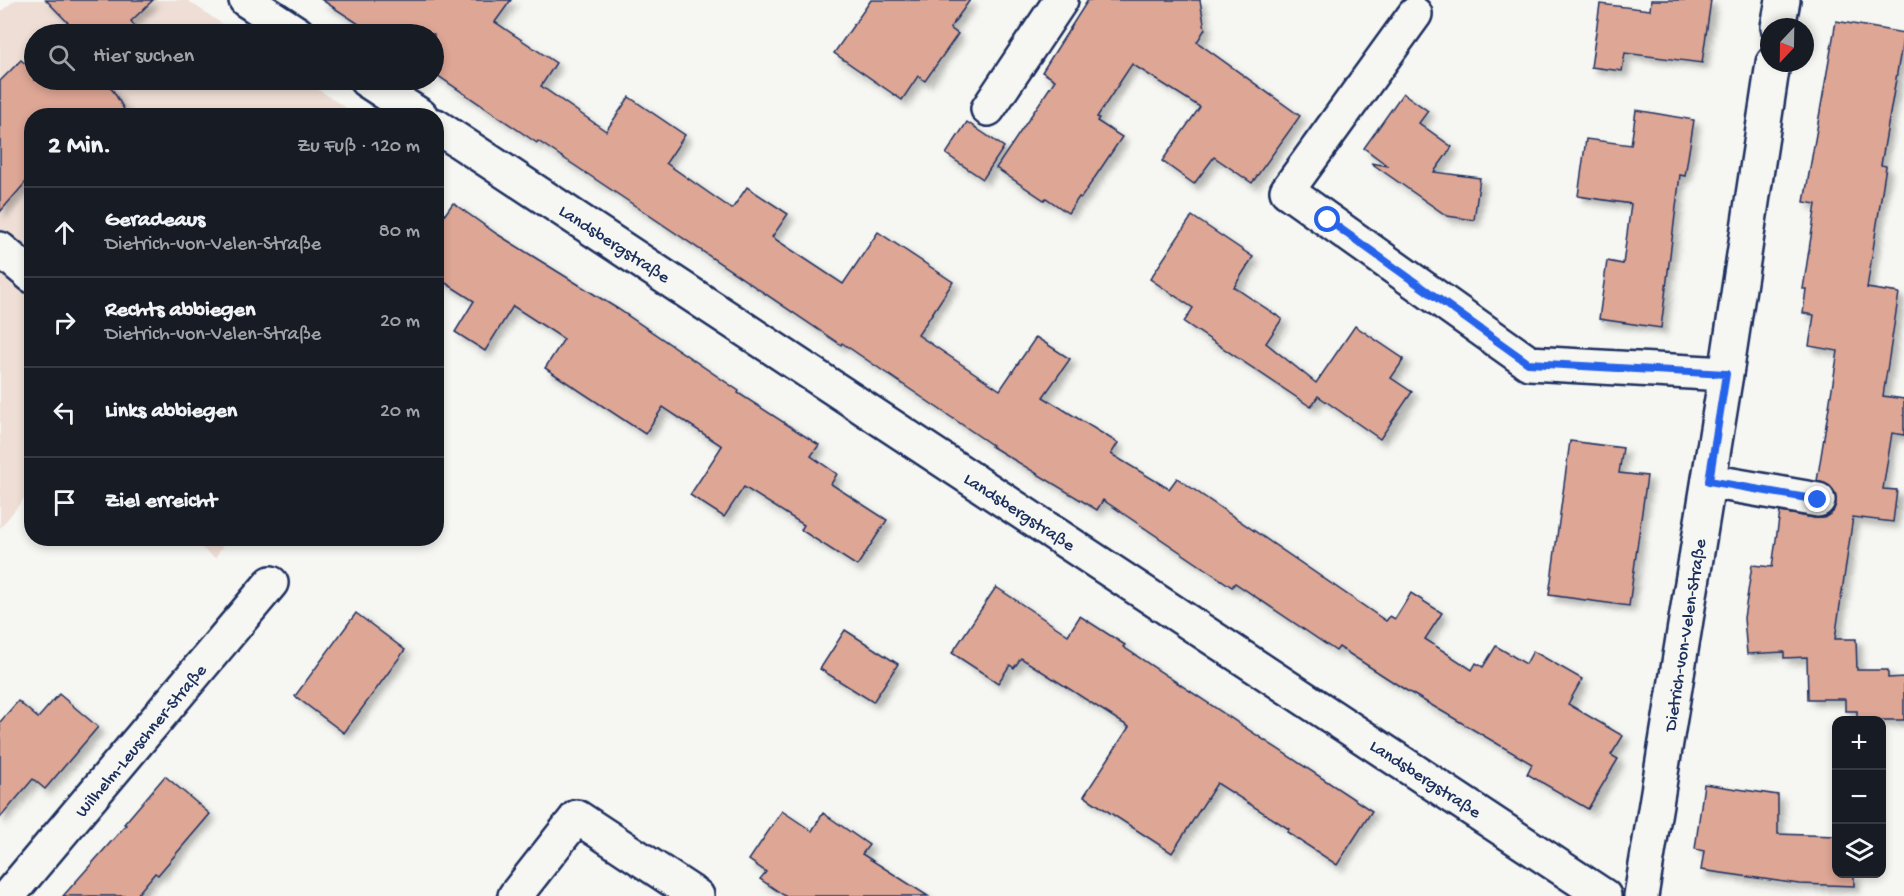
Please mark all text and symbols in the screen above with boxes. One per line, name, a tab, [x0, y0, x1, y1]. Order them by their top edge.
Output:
north arrow	[1760, 18, 1814, 72]
search box	[24, 24, 444, 90]
icon: search	[45, 41, 78, 74]
text: Hier suchen	[93, 44, 194, 70]
text: 2 Min.	[48, 132, 111, 163]
text: Zu Fuß · 120 m	[297, 136, 420, 159]
street label: Landsbergstraße	[554, 201, 674, 289]
route start	[1314, 206, 1340, 232]
text: Geradeaus	[105, 208, 205, 234]
icon: ahead	[48, 216, 81, 249]
text: 80 m	[379, 221, 420, 244]
text: Dietrich-von-Velen-Straße	[105, 234, 321, 257]
text: Rechts abbiegen	[105, 298, 255, 324]
icon: right	[48, 306, 81, 339]
text: 20 m	[380, 311, 420, 334]
text: Dietrich-von-Velen-Straße	[105, 324, 321, 347]
icon: left	[48, 396, 81, 429]
text: Links abbiegen	[105, 399, 237, 425]
text: 20 m	[380, 401, 420, 424]
street label: Landsbergstraße	[959, 469, 1079, 557]
icon: arrive	[48, 486, 81, 519]
route end	[1804, 486, 1830, 512]
text: Ziel erreicht	[105, 489, 217, 515]
street label: Dietrich-von-Velen-Straße	[1661, 537, 1712, 734]
street label: Wilhelm-Leuschner-Straße	[72, 660, 213, 822]
map controls	[1832, 716, 1886, 878]
button: +	[1832, 716, 1886, 770]
street label: Landsbergstraße	[1365, 736, 1485, 824]
button: −	[1832, 770, 1886, 824]
button: layers	[1832, 824, 1886, 878]

